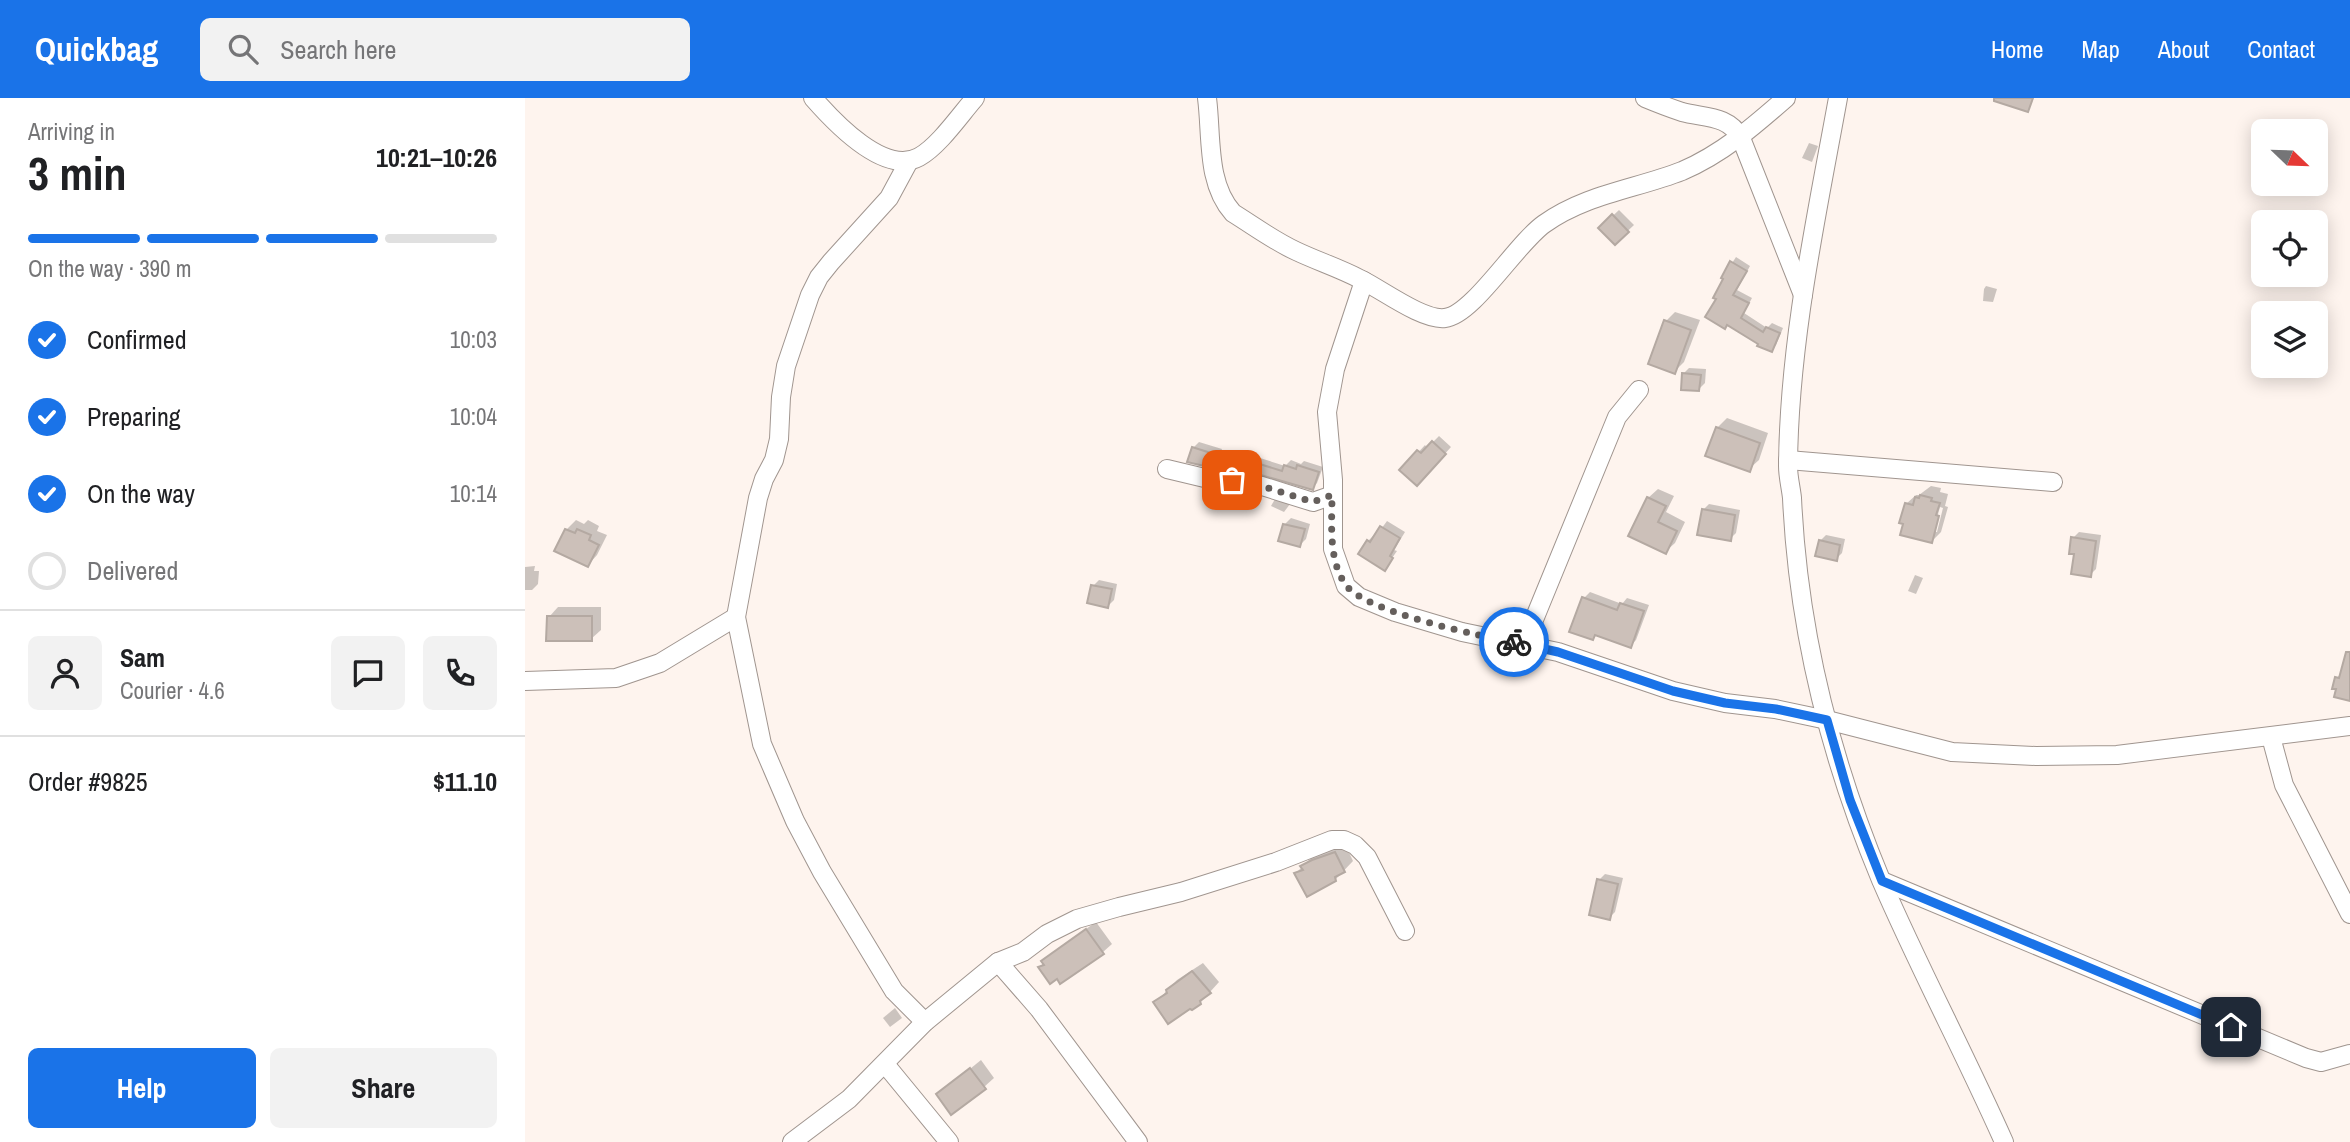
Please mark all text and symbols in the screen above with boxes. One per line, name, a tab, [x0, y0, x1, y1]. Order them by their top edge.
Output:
search box	[200, 18, 690, 81]
text: Quickbag	[35, 27, 158, 71]
icon: search	[224, 30, 262, 68]
text: Search here	[280, 32, 396, 67]
text: Home	[1991, 33, 2043, 65]
text: Map	[2081, 33, 2120, 65]
text: About	[2158, 33, 2209, 65]
text: Contact	[2247, 33, 2315, 65]
text: Arriving in	[28, 116, 115, 147]
north arrow	[2251, 119, 2327, 196]
map controls	[2251, 119, 2328, 378]
text: 10:21–10:26	[376, 140, 497, 175]
text: 3 min	[28, 142, 127, 204]
button: locate	[2251, 210, 2328, 287]
text: On the way · 390 m	[28, 253, 192, 284]
button: layers	[2251, 301, 2328, 378]
icon: check	[28, 321, 66, 359]
text: Confirmed	[87, 322, 187, 357]
text: 10:03	[450, 324, 497, 355]
icon: check	[28, 398, 66, 436]
text: Preparing	[87, 399, 181, 434]
text: 10:04	[450, 401, 497, 432]
pin	[1202, 450, 1262, 510]
icon: bag	[1213, 461, 1251, 499]
icon: check	[28, 475, 66, 513]
text: On the way	[87, 476, 195, 511]
text: 10:14	[450, 478, 497, 509]
text: Delivered	[87, 553, 178, 588]
courier	[1479, 607, 1549, 677]
icon: bike	[1495, 623, 1533, 661]
button: person	[28, 636, 102, 710]
button: chat	[331, 636, 405, 710]
button: phone	[423, 636, 497, 710]
text: Sam	[120, 640, 165, 675]
text: Courier · 4.6	[120, 675, 225, 706]
text: Order #9825	[28, 764, 148, 799]
text: $11.10	[433, 764, 497, 799]
pin	[2201, 997, 2261, 1057]
icon: home	[2212, 1008, 2250, 1046]
button: Help	[28, 1048, 256, 1128]
button: Share	[270, 1048, 497, 1128]

